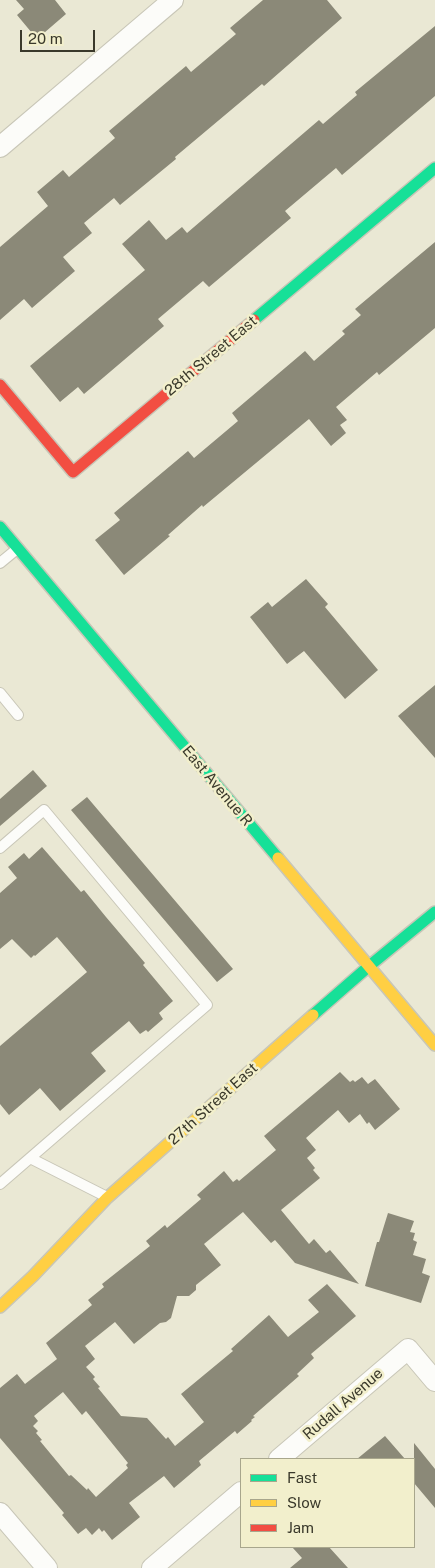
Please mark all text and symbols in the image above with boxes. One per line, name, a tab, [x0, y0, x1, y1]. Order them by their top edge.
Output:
scale bar	[22, 20, 98, 52]
text: 20 m	[28, 30, 63, 47]
street label: 28th Street East	[161, 312, 261, 400]
street label: East Avenue R	[178, 742, 256, 830]
street label: 27th Street East	[165, 1059, 261, 1149]
street label: Rudall Avenue	[299, 1364, 387, 1444]
legend	[240, 1458, 415, 1548]
text: Fast	[287, 1469, 317, 1486]
text: Slow	[287, 1494, 321, 1511]
text: Jam	[287, 1519, 314, 1536]

